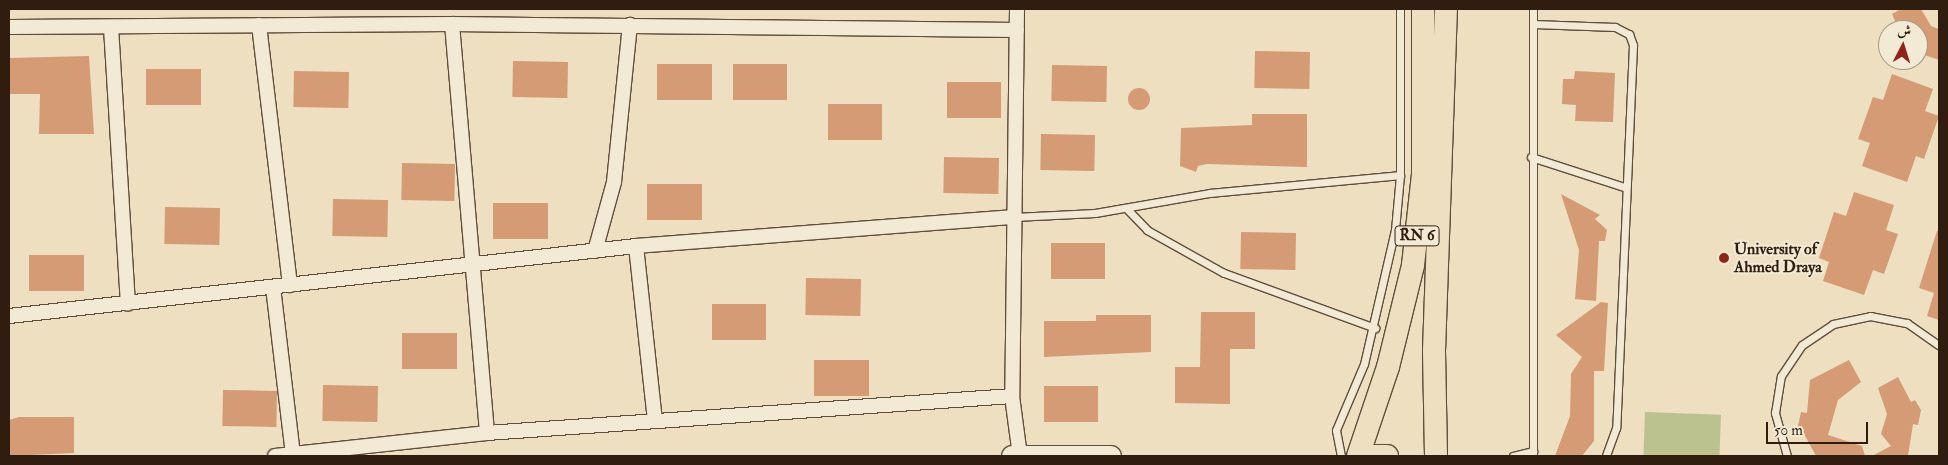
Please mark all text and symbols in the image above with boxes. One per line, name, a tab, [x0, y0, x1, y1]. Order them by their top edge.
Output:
north arrow	[1878, 20, 1928, 70]
text: ش	[1897, 21, 1912, 40]
road number: RN 6	[1394, 224, 1440, 248]
place label: University of Ahmed Draya	[1734, 239, 1822, 277]
marker: University of Ahmed Draya	[1718, 252, 1730, 264]
scale bar	[1768, 412, 1870, 444]
text: 50 m	[1774, 421, 1803, 440]

